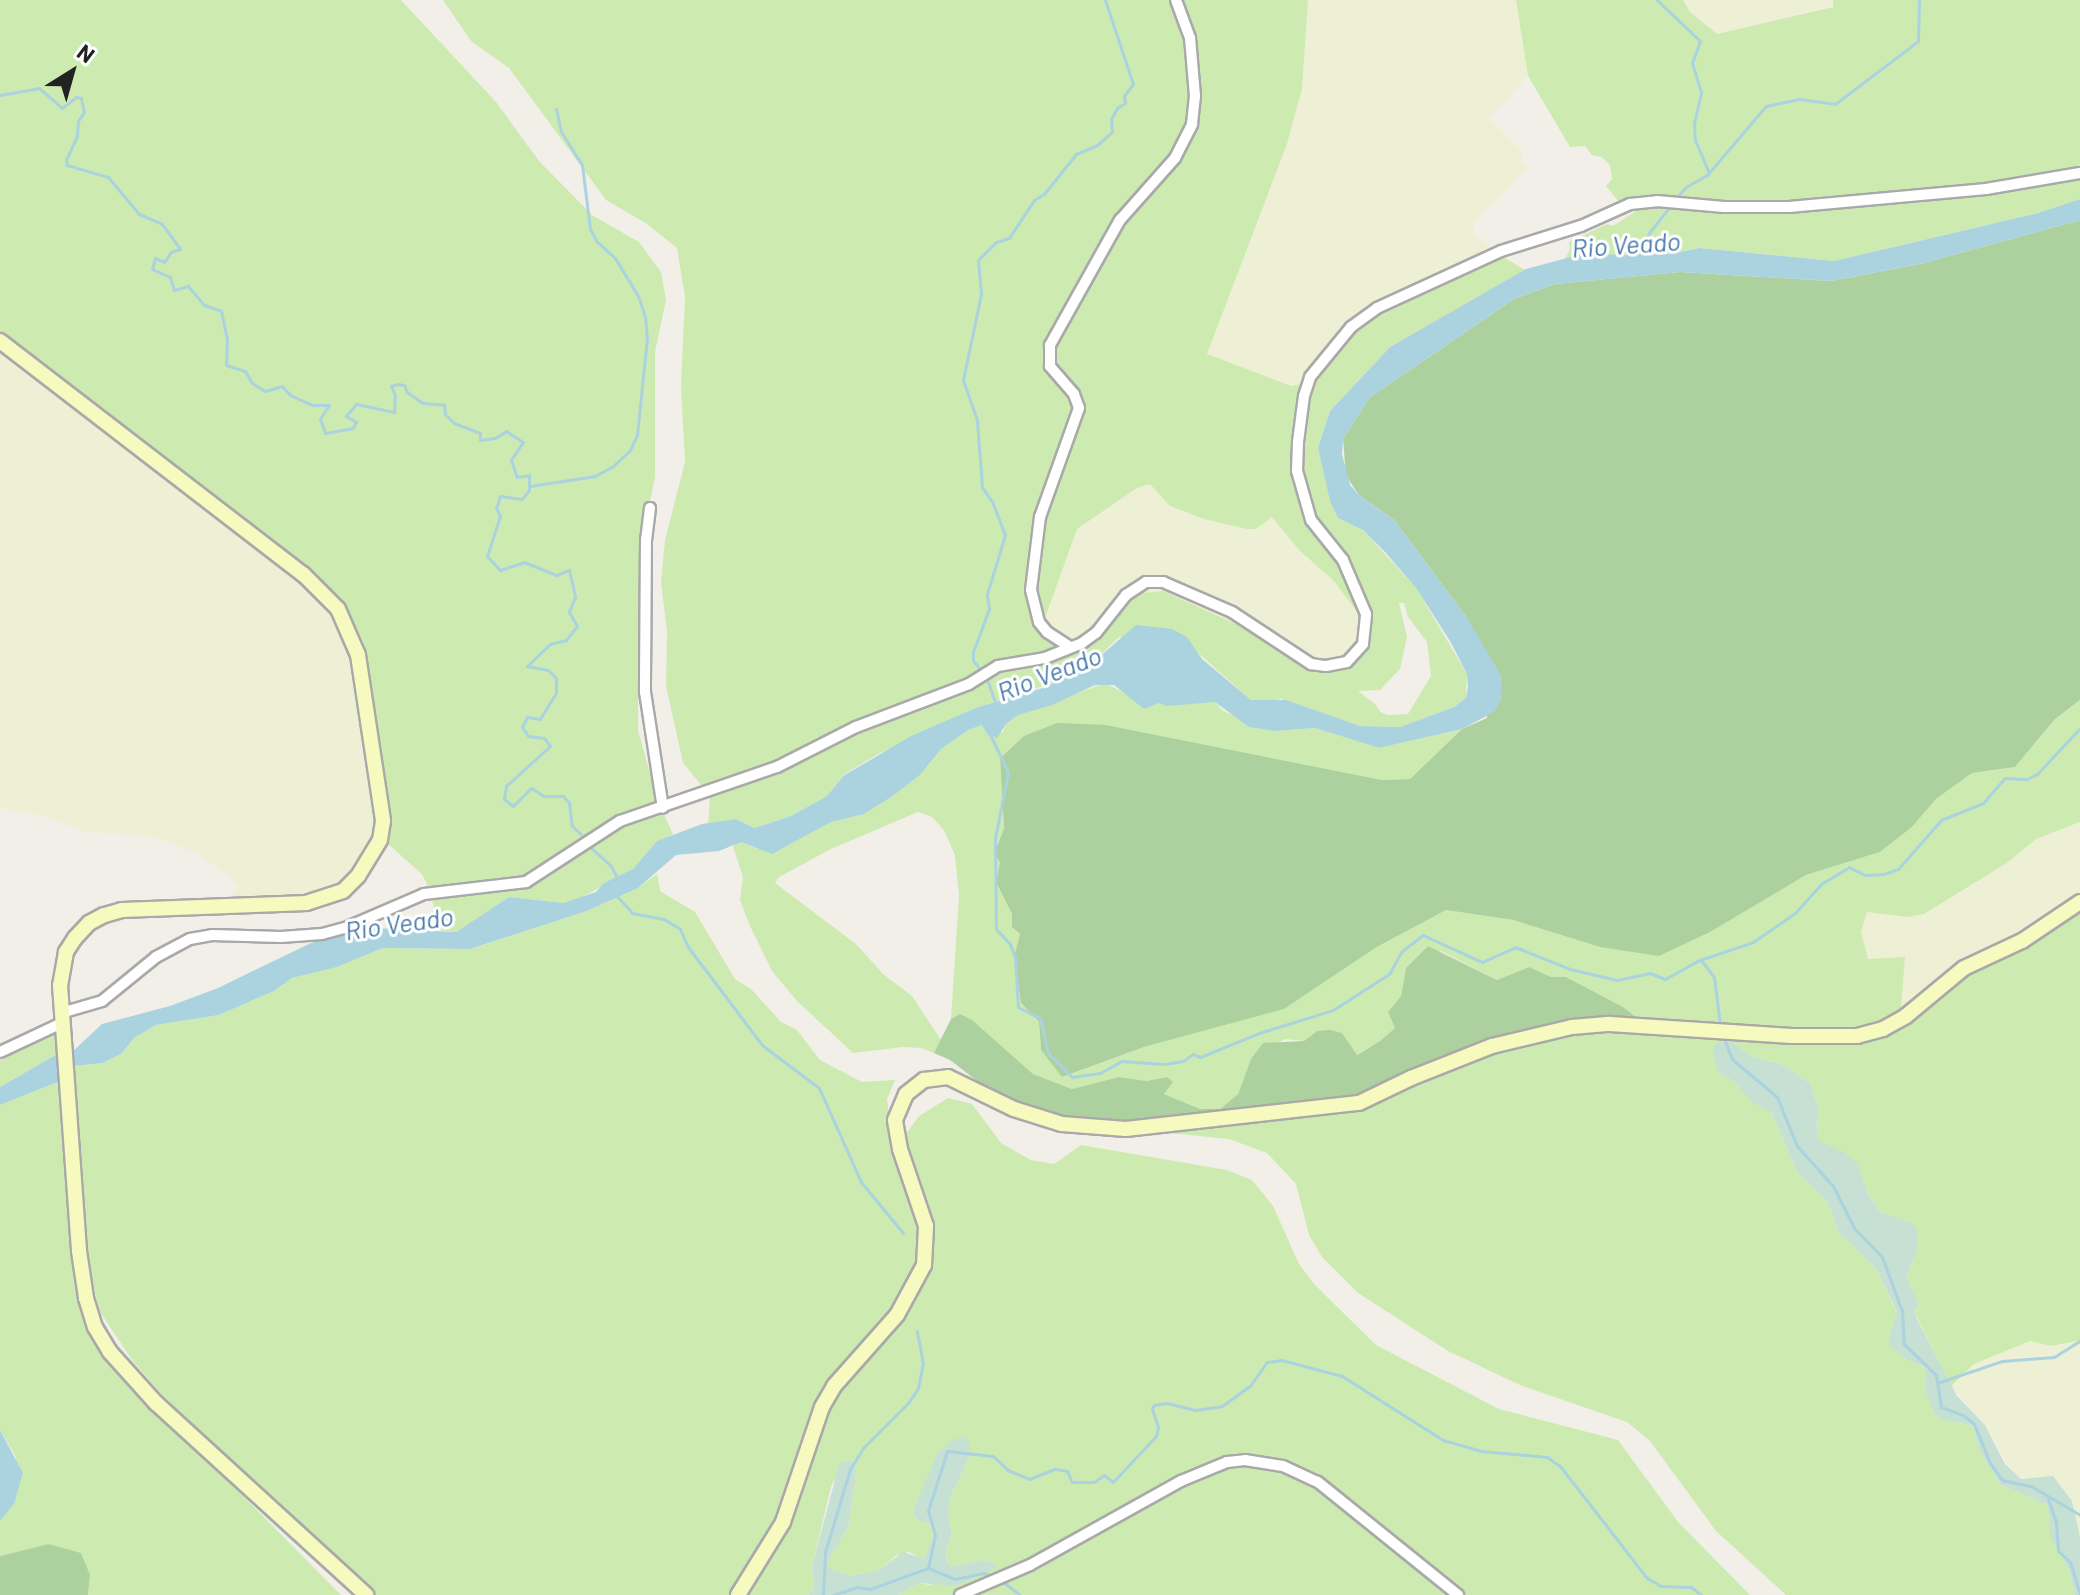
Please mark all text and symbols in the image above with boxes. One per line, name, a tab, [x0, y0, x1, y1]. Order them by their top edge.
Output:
north arrow	[32, 32, 112, 112]
text: N	[73, 38, 100, 68]
water label: Rio Veado	[1571, 225, 1681, 263]
water label: Rio Veado	[993, 639, 1105, 707]
water label: Rio Veado	[343, 900, 455, 946]

